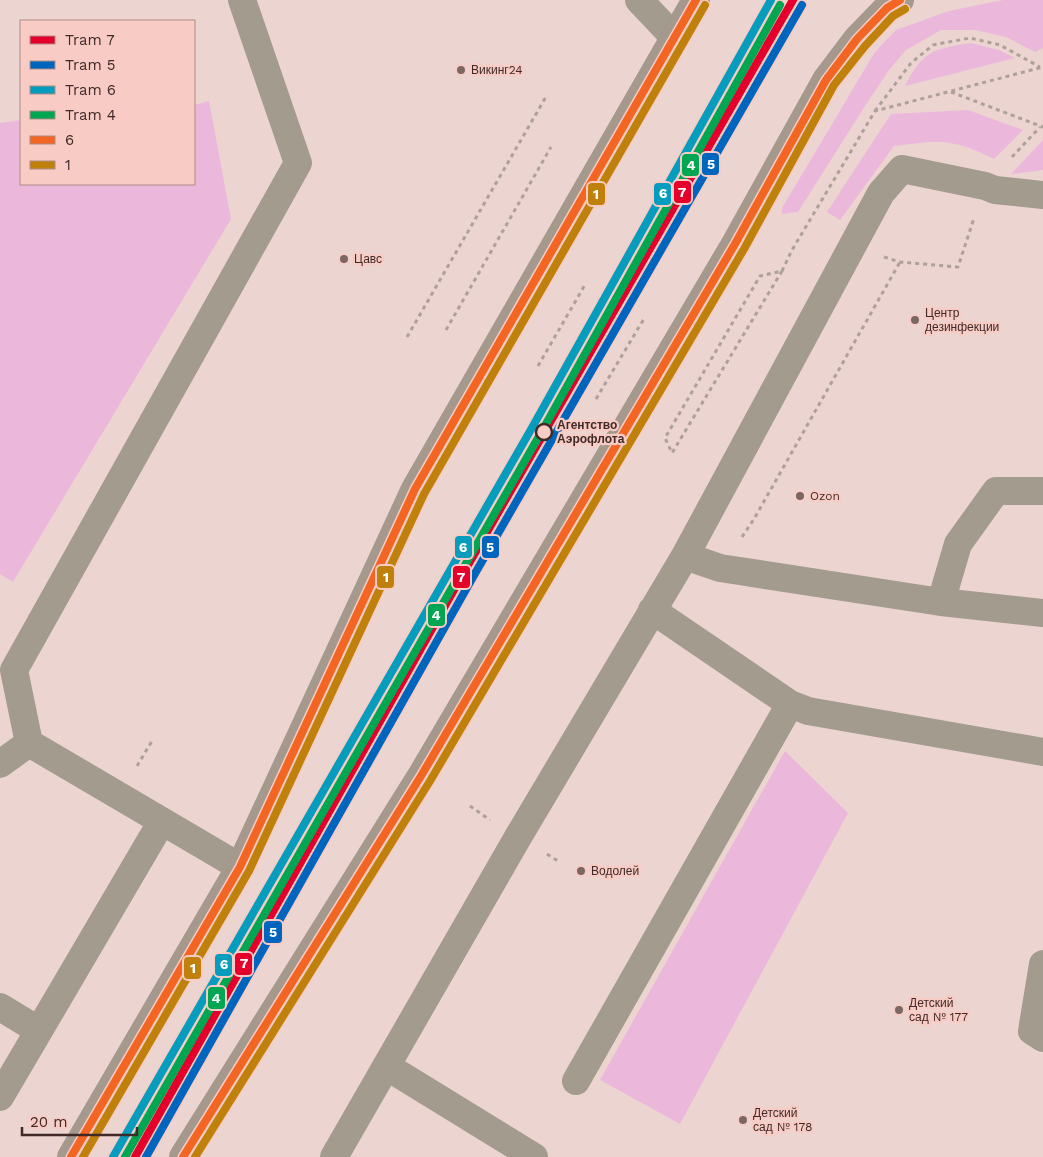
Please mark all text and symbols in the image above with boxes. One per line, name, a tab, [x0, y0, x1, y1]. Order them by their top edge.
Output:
legend	[20, 20, 195, 185]
text: Tram 7	[65, 31, 115, 49]
text: Tram 5	[65, 56, 116, 74]
place label: Викинг24	[471, 63, 523, 77]
marker: Викинг24	[455, 64, 467, 76]
text: Tram 6	[65, 81, 116, 99]
text: Tram 4	[65, 106, 116, 124]
text: 6	[65, 131, 74, 149]
line badge: 5	[701, 152, 720, 176]
line badge: 4	[681, 153, 700, 177]
text: 1	[65, 156, 71, 174]
text: 5	[707, 156, 715, 172]
text: 4	[686, 157, 696, 173]
line badge: 7	[673, 180, 692, 204]
line badge: 1	[587, 182, 606, 206]
line badge: 6	[653, 182, 672, 206]
text: 7	[678, 184, 687, 200]
text: 6	[659, 185, 668, 201]
text: 1	[593, 186, 599, 202]
place label: Цавс	[354, 252, 382, 266]
marker: Цавс	[338, 253, 350, 265]
place label: Центр дезинфекции	[925, 306, 999, 334]
marker: Центр дезинфекции	[909, 314, 921, 326]
place label: Агентство Аэрофлота	[557, 418, 625, 446]
marker: Агентство Аэрофлота	[535, 423, 553, 441]
place label: Ozon	[810, 489, 840, 503]
marker: Ozon	[794, 490, 806, 502]
line badge: 6	[454, 535, 473, 559]
line badge: 5	[481, 535, 500, 559]
text: 6	[459, 539, 468, 555]
text: 5	[486, 539, 494, 555]
line badge: 1	[376, 565, 395, 589]
line badge: 7	[452, 565, 471, 589]
text: 1	[383, 569, 389, 585]
text: 7	[457, 569, 466, 585]
line badge: 4	[427, 603, 446, 627]
text: 4	[431, 607, 441, 623]
place label: Водолей	[591, 864, 639, 878]
marker: Водолей	[575, 865, 587, 877]
line badge: 5	[263, 920, 283, 944]
text: 5	[269, 924, 277, 940]
line badge: 7	[234, 952, 253, 976]
line badge: 6	[214, 953, 233, 977]
text: 7	[240, 955, 249, 971]
line badge: 1	[183, 956, 202, 980]
text: 6	[220, 956, 229, 972]
text: 1	[190, 960, 196, 976]
line badge: 4	[207, 986, 226, 1010]
text: 4	[211, 990, 221, 1006]
place label: Детский сад № 177	[909, 996, 968, 1024]
marker: Детский сад № 177	[893, 1004, 905, 1016]
scale bar	[22, 1104, 138, 1136]
place label: Детский сад № 178	[753, 1106, 812, 1134]
text: 20 m	[30, 1113, 68, 1131]
marker: Детский сад № 178	[737, 1114, 749, 1126]

